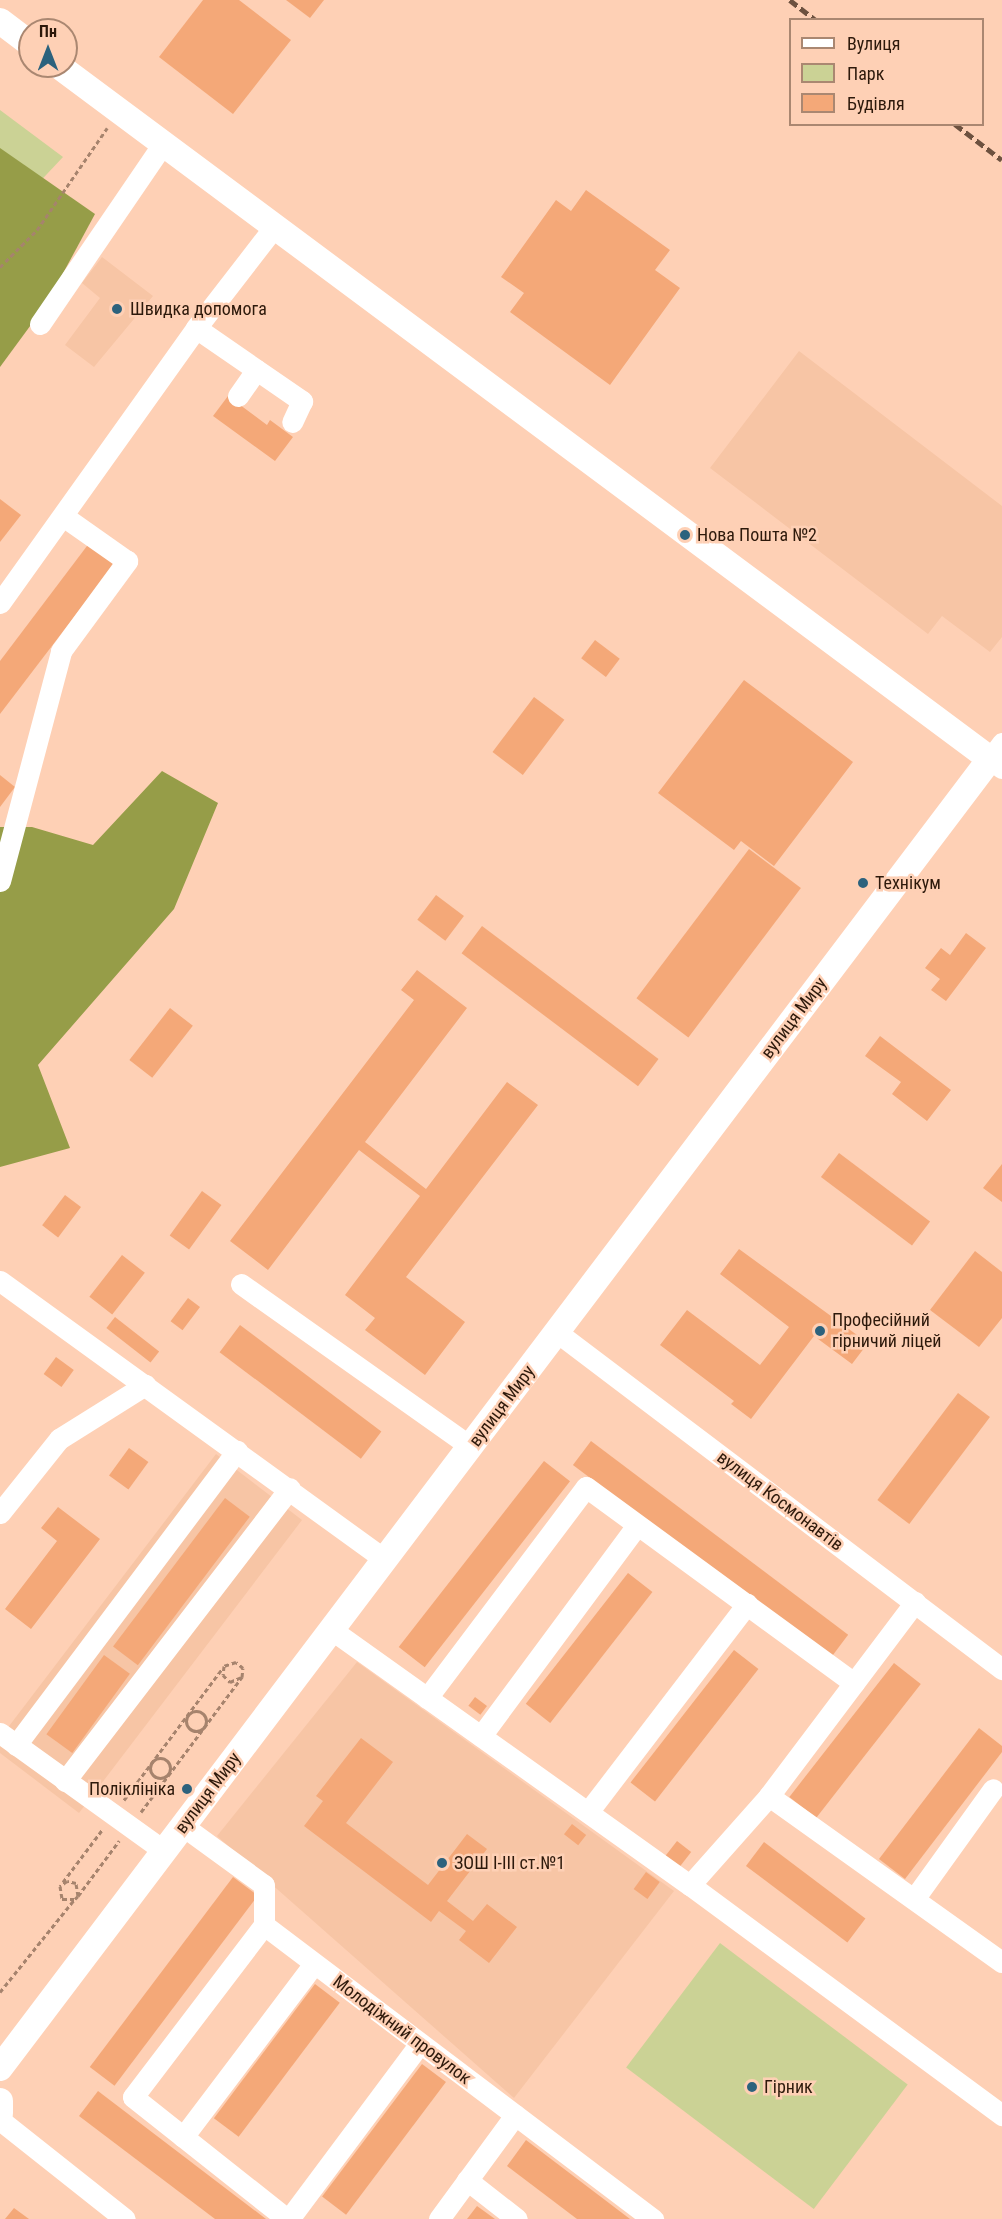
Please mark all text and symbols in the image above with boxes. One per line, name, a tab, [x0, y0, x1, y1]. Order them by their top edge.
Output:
north arrow	[18, 18, 78, 78]
legend	[789, 18, 984, 126]
text: Пн	[39, 22, 57, 41]
text: Вулиця	[847, 33, 901, 54]
text: Парк	[847, 63, 884, 84]
text: Будівля	[847, 93, 905, 114]
place label: Швидка допомога	[130, 298, 267, 320]
marker: Швидка допомога	[108, 300, 126, 318]
place label: Нова Пошта №2	[697, 524, 817, 546]
marker: Нова Пошта №2	[678, 528, 692, 542]
place label: Технікум	[875, 872, 941, 894]
marker: Технікум	[856, 876, 870, 890]
street label: вулиця Миру	[757, 973, 831, 1063]
place label: Професійний гірничий ліцей	[832, 1310, 941, 1352]
marker: Професійний гірничий ліцей	[813, 1324, 827, 1338]
street label: вулиця Миру	[465, 1361, 539, 1451]
street label: вулиця Космонавтів	[713, 1447, 847, 1555]
street label: вулиця Миру	[171, 1748, 245, 1838]
place label: Поліклініка	[89, 1778, 175, 1800]
marker: Поліклініка	[180, 1782, 194, 1796]
place label: ЗОШ I-III ст.№1	[454, 1852, 565, 1874]
marker: ЗОШ I-III ст.№1	[435, 1856, 449, 1870]
street label: Молодіжний провулок	[329, 1971, 475, 2089]
place label: Гірник	[764, 2076, 813, 2098]
marker: Гірник	[745, 2080, 759, 2094]

